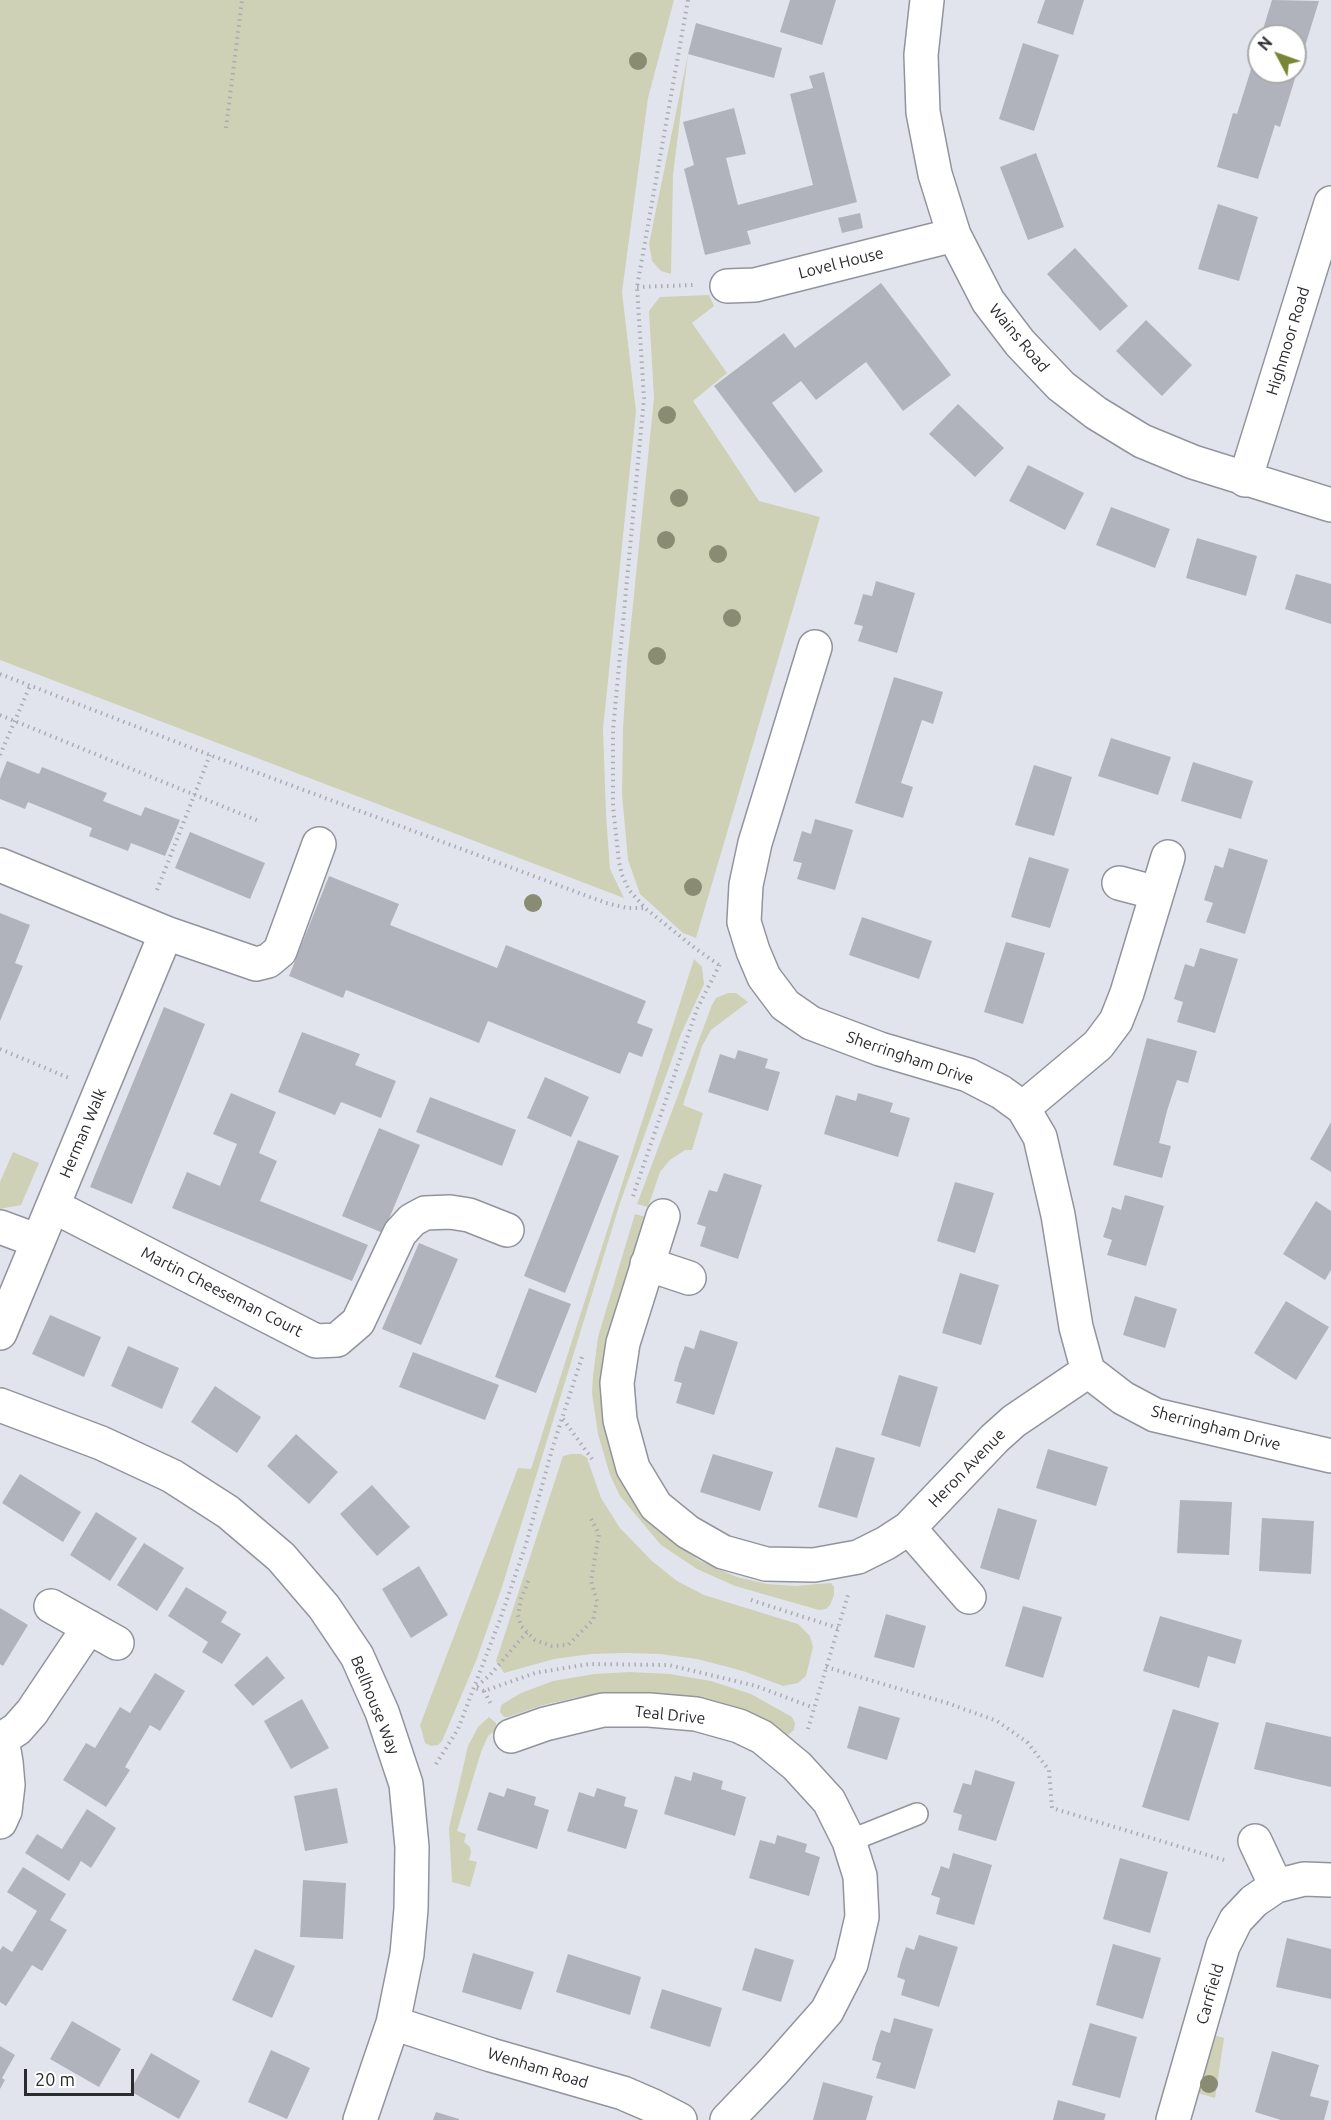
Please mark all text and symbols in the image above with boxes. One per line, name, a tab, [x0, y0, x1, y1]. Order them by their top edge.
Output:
north arrow	[1247, 24, 1307, 84]
text: N	[1254, 33, 1276, 54]
street label: Lovel House	[796, 243, 886, 283]
street label: Highmoor Road	[1262, 284, 1314, 398]
street label: Wains Road	[985, 300, 1053, 376]
street label: Sherringham Drive	[844, 1027, 976, 1089]
street label: Herman Walk	[55, 1085, 111, 1181]
street label: Martin Cheeseman Court	[138, 1243, 306, 1341]
street label: Sherringham Drive	[1149, 1401, 1283, 1455]
street label: Heron Avenue	[925, 1425, 1009, 1511]
street label: Bellhouse Way	[346, 1653, 404, 1757]
street label: Teal Drive	[634, 1702, 706, 1728]
street label: Carrfield	[1192, 1961, 1228, 2027]
street label: Wenham Road	[485, 2044, 591, 2092]
scale bar	[27, 2057, 136, 2095]
text: 20 m	[35, 2069, 75, 2089]

